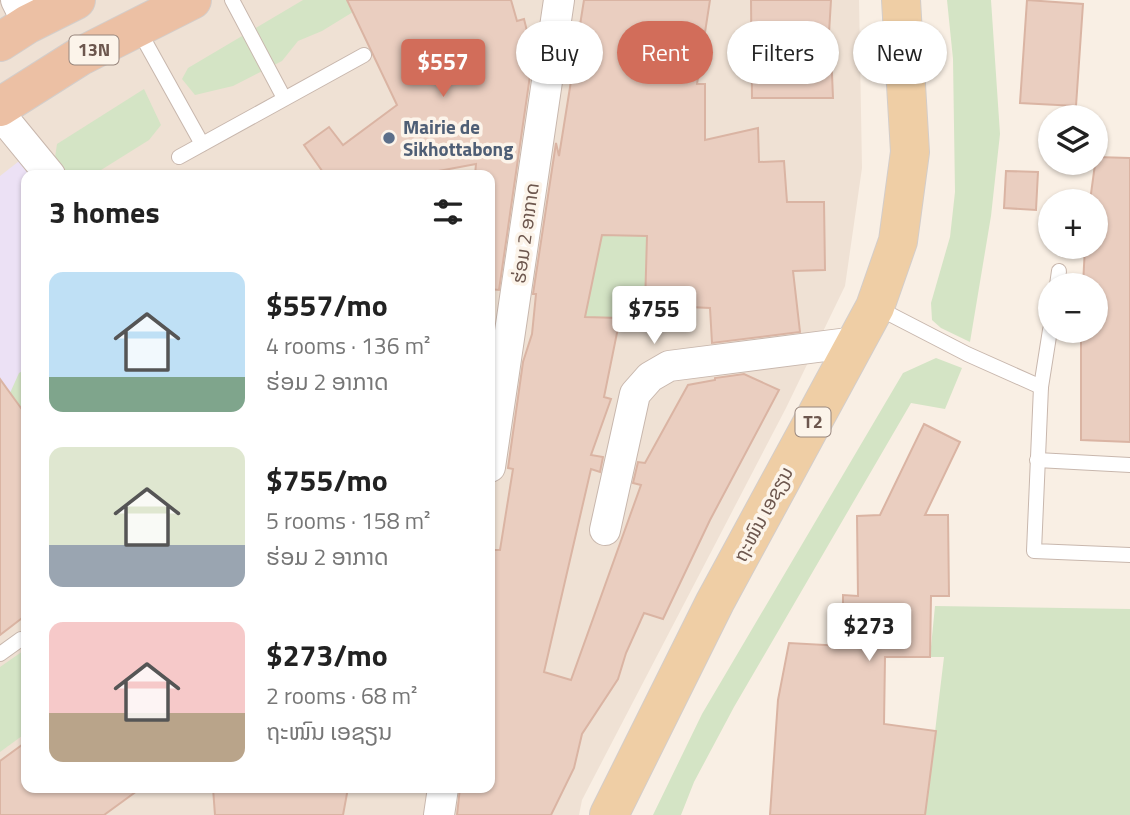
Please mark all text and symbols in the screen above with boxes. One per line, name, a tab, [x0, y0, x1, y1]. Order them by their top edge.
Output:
chip: Buy	[516, 21, 603, 84]
chip: Rent	[617, 21, 713, 84]
chip: Filters	[727, 21, 839, 84]
chip: New	[853, 21, 947, 84]
road number: 13N	[70, 36, 119, 64]
pin: $557	[402, 40, 484, 99]
text: $557	[417, 44, 469, 79]
map controls	[1038, 105, 1108, 343]
button: layers	[1038, 105, 1108, 175]
place label: Mairie de Sikhottabong	[403, 112, 513, 163]
marker: Mairie de Sikhottabong	[381, 130, 397, 146]
street label: ຮ່ອມ 2 ອາກາດ	[503, 181, 546, 285]
text: 3 homes	[49, 189, 160, 235]
button: +	[1038, 189, 1108, 259]
icon: filters	[429, 193, 467, 231]
button: −	[1038, 273, 1108, 343]
text: $557/mo	[266, 282, 388, 328]
pin: $755	[613, 286, 695, 346]
text: $755	[628, 291, 680, 326]
icon: home	[105, 300, 189, 384]
text: 4 rooms · 136 m²	[266, 328, 430, 363]
text: ຮ່ອມ 2 ອາກາດ	[266, 364, 389, 399]
road number: T2	[796, 408, 830, 436]
text: $755/mo	[266, 457, 388, 503]
street label: ຖະໜົນ ເອຊຽນ	[725, 461, 800, 567]
icon: home	[105, 475, 189, 559]
text: 5 rooms · 158 m²	[266, 503, 430, 538]
text: ຮ່ອມ 2 ອາກາດ	[266, 539, 389, 574]
pin: $273	[828, 604, 910, 663]
text: $273	[843, 608, 895, 643]
text: $273/mo	[266, 632, 388, 678]
icon: home	[105, 650, 189, 734]
text: 2 rooms · 68 m²	[266, 678, 417, 713]
text: ຖະໜົນ ເອຊຽນ	[266, 714, 392, 749]

